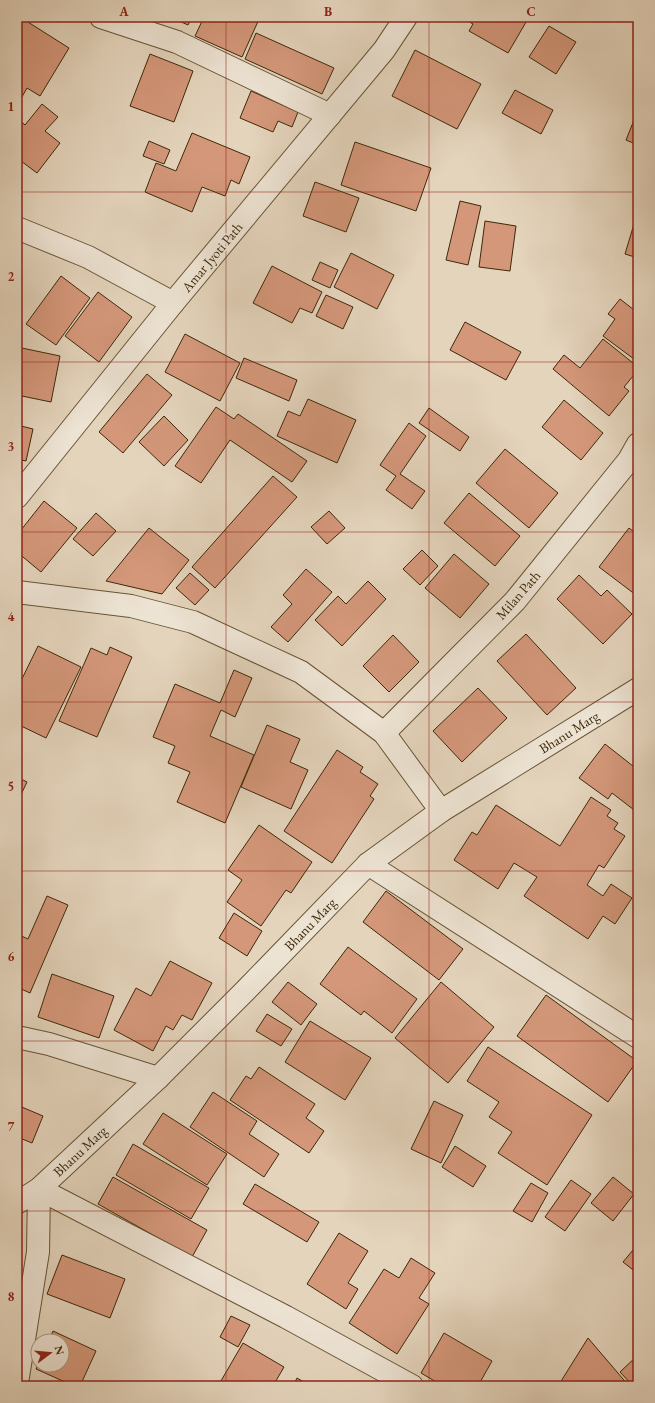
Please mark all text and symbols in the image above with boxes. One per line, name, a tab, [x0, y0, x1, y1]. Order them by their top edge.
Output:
text: A	[118, 3, 129, 20]
text: B	[324, 3, 332, 20]
text: C	[526, 3, 536, 20]
text: 1	[8, 98, 15, 115]
street label: Amar Jyoti Path	[177, 218, 247, 296]
text: 2	[8, 268, 15, 285]
text: 3	[8, 438, 15, 455]
street label: Milan Path	[492, 567, 544, 623]
text: 4	[8, 608, 15, 625]
street label: Bhanu Marg	[536, 706, 603, 757]
text: 5	[8, 778, 14, 795]
street label: Bhanu Marg	[280, 893, 340, 954]
text: 6	[8, 948, 15, 965]
text: 7	[8, 1118, 15, 1135]
street label: Bhanu Marg	[49, 1121, 111, 1181]
text: 8	[8, 1288, 15, 1305]
north arrow	[30, 1333, 70, 1373]
text: N	[52, 1344, 68, 1357]

